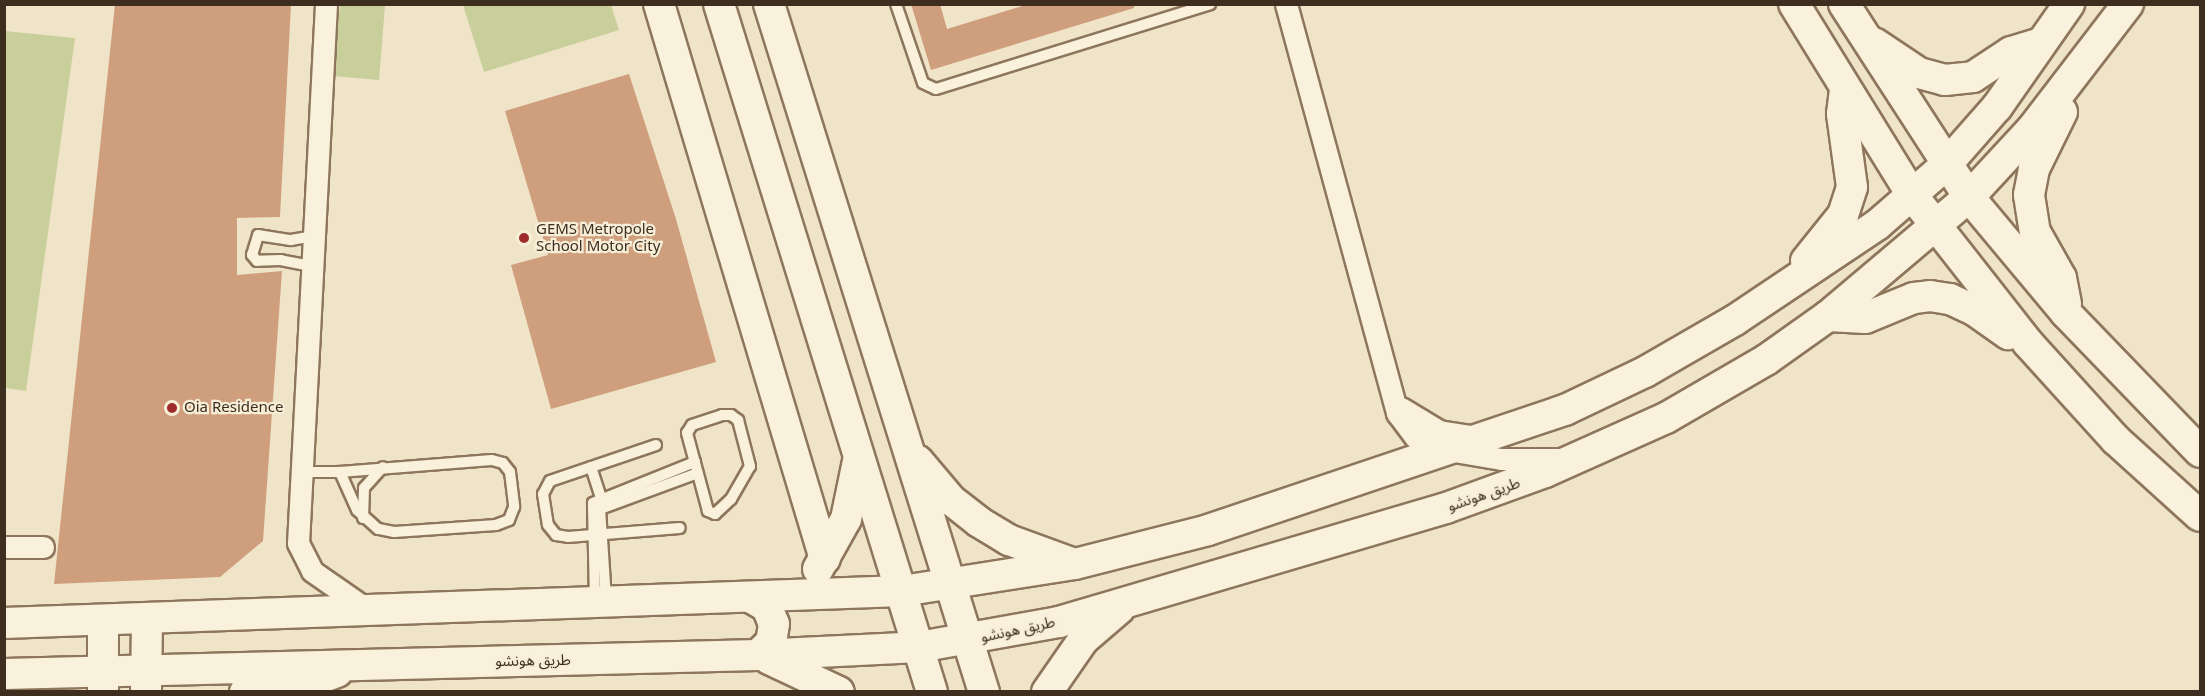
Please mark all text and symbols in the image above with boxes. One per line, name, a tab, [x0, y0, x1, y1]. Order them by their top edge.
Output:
place label: GEMS Metropole School Motor City	[536, 220, 660, 255]
marker: GEMS Metropole School Motor City	[517, 231, 531, 245]
place label: Oia Residence	[184, 399, 283, 417]
marker: Oia Residence	[165, 401, 179, 415]
street label: طريق هونشو	[1445, 474, 1523, 516]
street label: طريق هونشو	[979, 613, 1057, 647]
street label: طريق هونشو	[495, 651, 571, 671]

